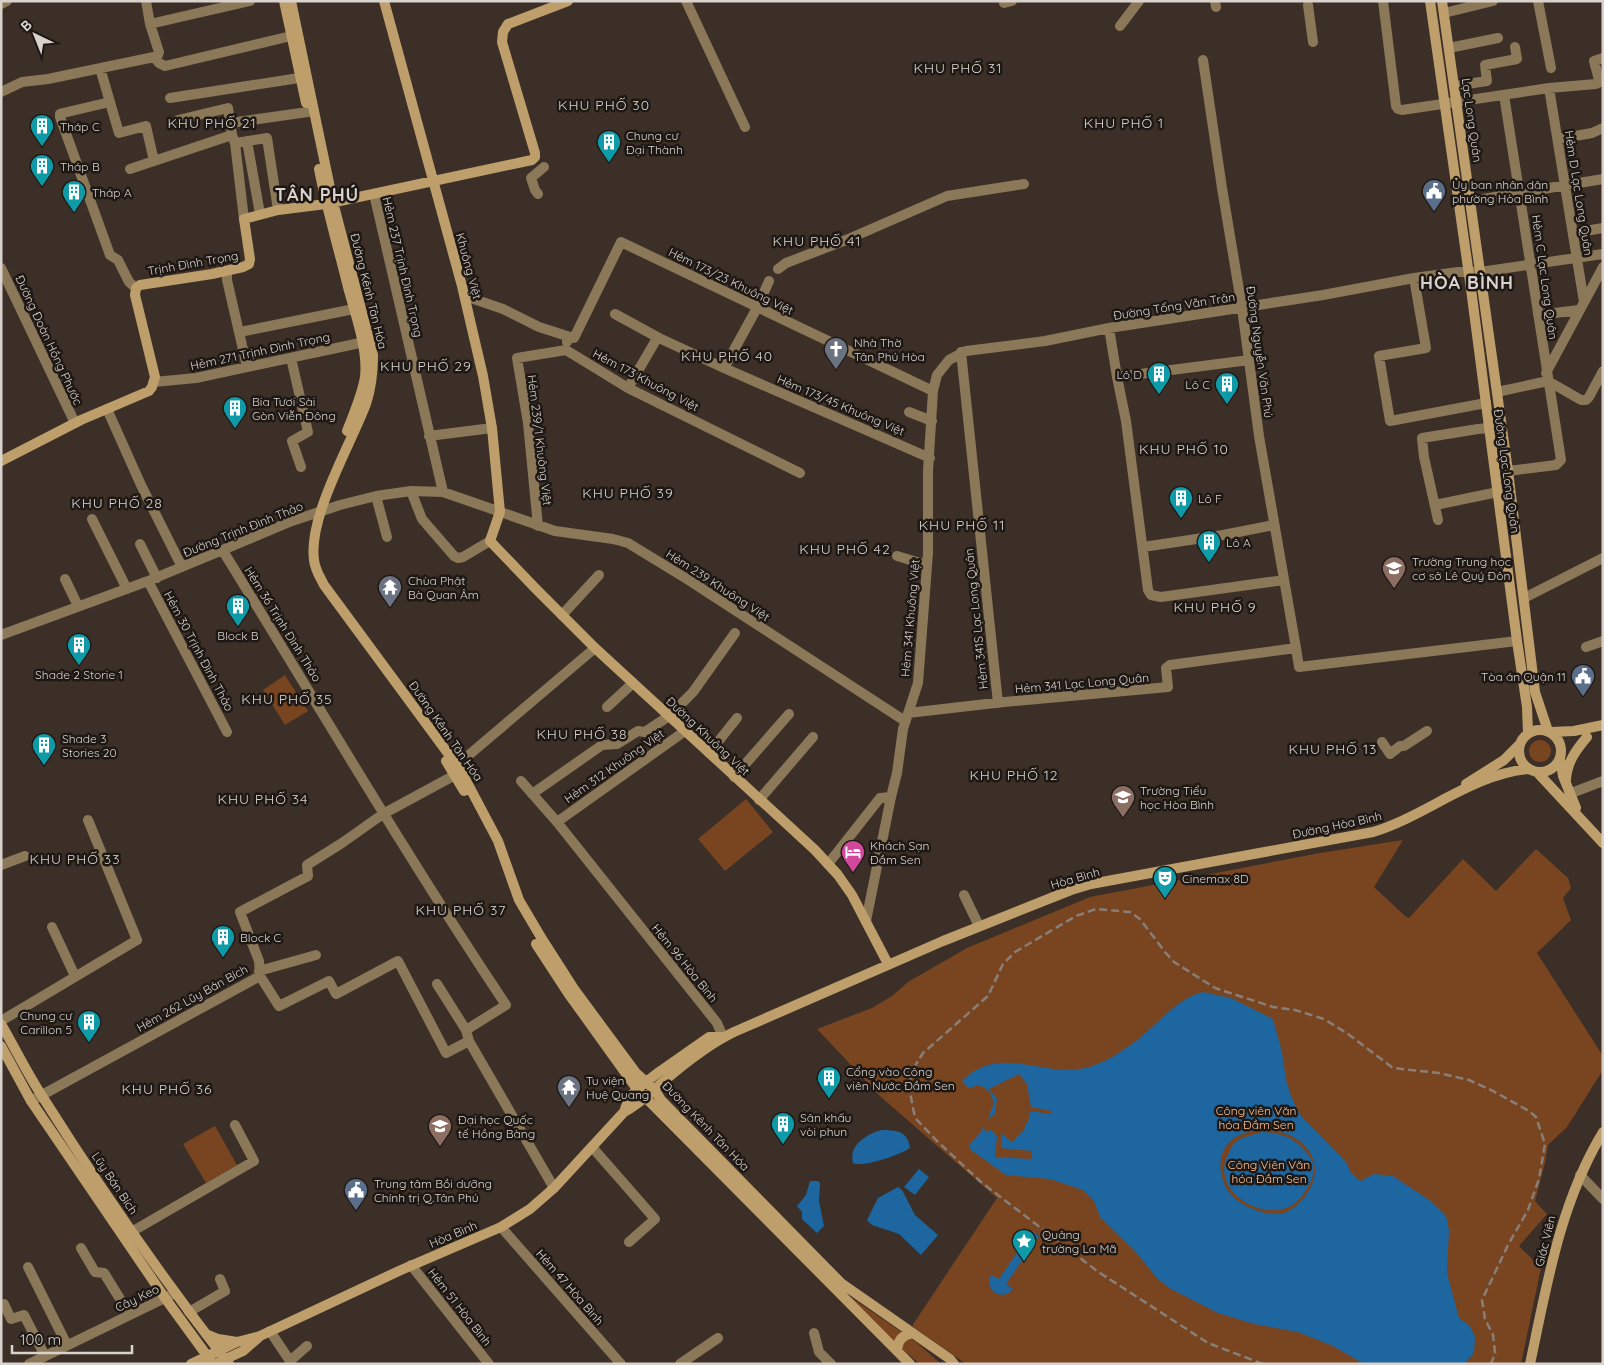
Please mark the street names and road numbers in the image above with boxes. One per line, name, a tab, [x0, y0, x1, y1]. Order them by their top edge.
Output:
street label: Lạc Long Quân	[1459, 77, 1485, 163]
street label: Hẻm D Lạc Long Quân	[1562, 129, 1596, 257]
street label: Hẻm 237 Trịnh Đình Trọng	[380, 195, 426, 339]
street label: Hẻm C Lạc Long Quân	[1529, 214, 1561, 340]
street label: Khuông Việt	[453, 231, 485, 301]
street label: Đường Kênh Tân Hóa	[347, 232, 391, 350]
street label: Hẻm 173/23 Khuông Việt	[666, 244, 796, 318]
street label: Trịnh Đình Trọng	[146, 248, 240, 278]
street label: Đường Đoàn Hồng Phước	[12, 273, 86, 407]
street label: Đường Nguyễn Văn Phú	[1243, 285, 1277, 419]
street label: Đường Tống Văn Trân	[1112, 289, 1236, 323]
street label: Hẻm 271 Trịnh Đình Trọng	[189, 329, 331, 373]
street label: Hẻm 173 Khuông Việt	[590, 346, 702, 414]
street label: Hẻm 173/45 Khuông Việt	[775, 371, 907, 439]
street label: Hẻm 239/1 Khuông Việt	[525, 374, 555, 506]
street label: Đường Lạc Long Quân	[1491, 408, 1523, 534]
street label: Đường Trịnh Đình Thảo	[181, 498, 305, 560]
street label: Hẻm 239 Khuông Việt	[663, 546, 773, 624]
street label: Hẻm 341S Lạc Long Quân	[961, 548, 991, 690]
street label: Hẻm 341 Khuông Việt	[897, 559, 923, 677]
street label: Hẻm 36 Trịnh Đình Thảo	[241, 564, 325, 684]
street label: Hẻm 30 Trịnh Đình Thảo	[161, 588, 237, 714]
street label: Hẻm 341 Lạc Long Quân	[1014, 670, 1150, 696]
street label: Đường Kênh Tân Hóa	[406, 678, 486, 784]
street label: Đường Khuông Việt	[663, 694, 753, 778]
street label: Hẻm 312 Khuông Việt	[561, 726, 667, 806]
street label: Đường Hòa Bình	[1291, 808, 1383, 842]
street label: Hòa Bình	[1049, 864, 1101, 892]
street label: Hẻm 96 Hòa Bình	[649, 921, 721, 1005]
street label: Hẻm 262 Lũy Bán Bích	[134, 961, 250, 1035]
street label: Đường Kênh Tân Hóa	[659, 1078, 753, 1174]
street label: Lũy Bán Bích	[89, 1149, 141, 1217]
street label: Giác Viên	[1531, 1214, 1559, 1268]
street label: Hòa Bình	[427, 1217, 479, 1251]
street label: Hẻm 47 Hòa Bình	[533, 1246, 607, 1328]
street label: Hẻm 51 Hòa Bình	[425, 1265, 495, 1349]
street label: Cây Keo	[113, 1281, 161, 1315]

